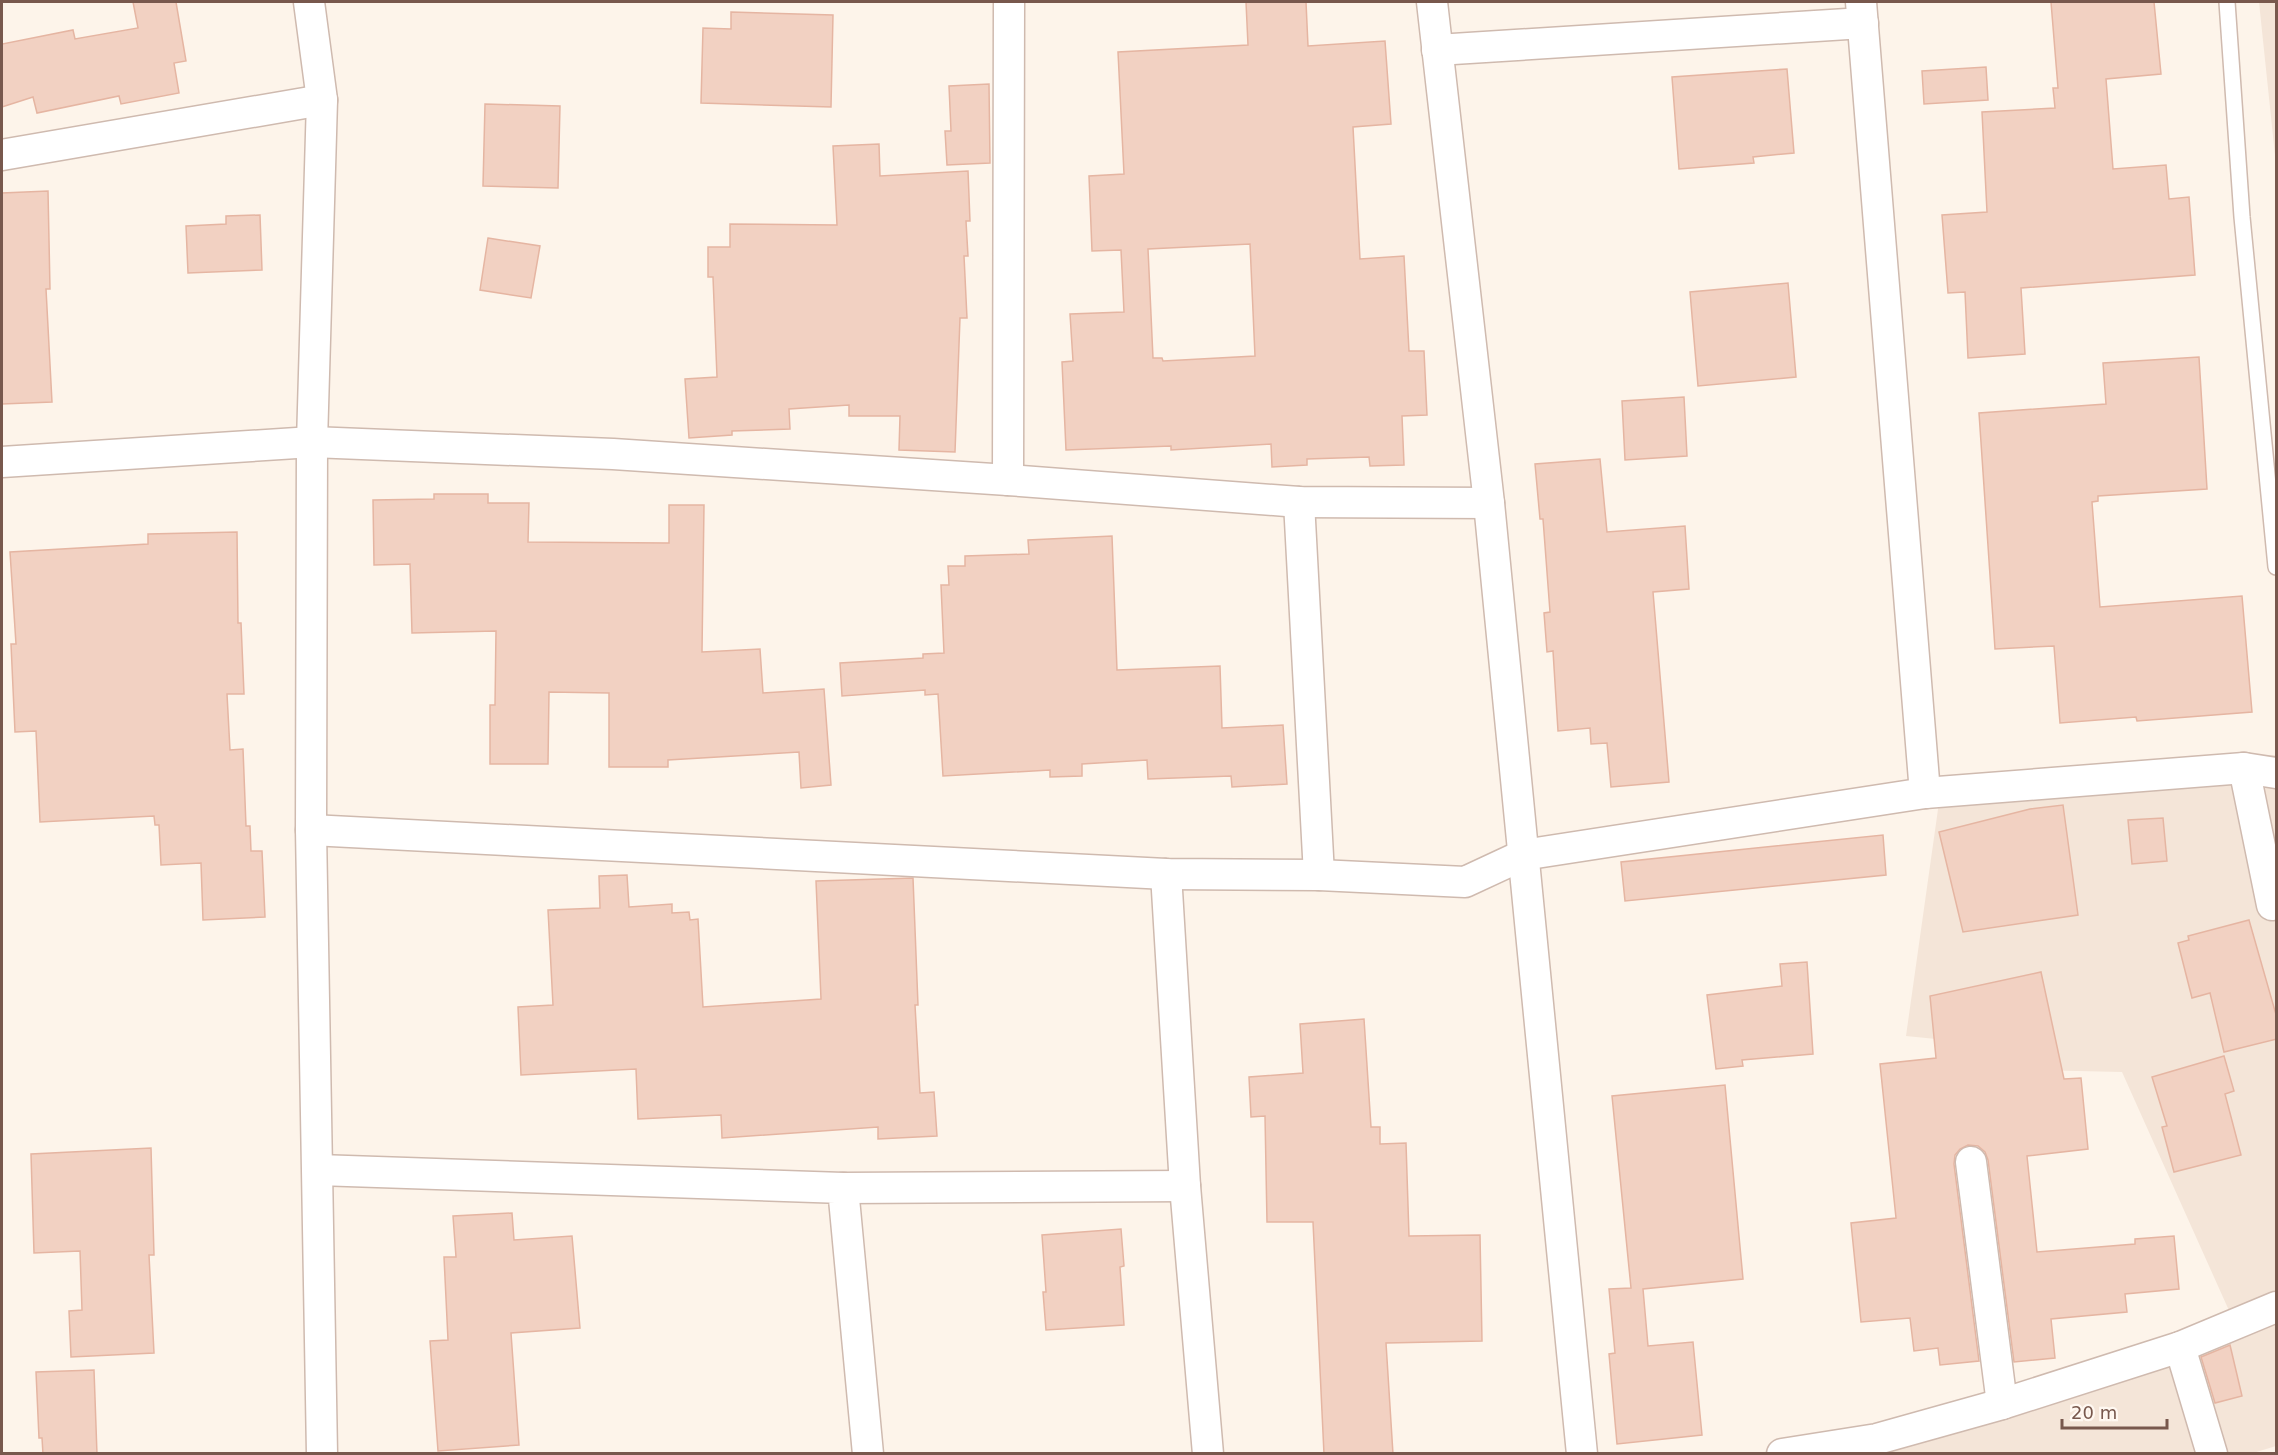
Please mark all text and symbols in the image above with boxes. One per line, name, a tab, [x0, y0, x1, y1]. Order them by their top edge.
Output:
scale bar	[2062, 1392, 2167, 1430]
text: 20 m	[2071, 1402, 2117, 1423]

